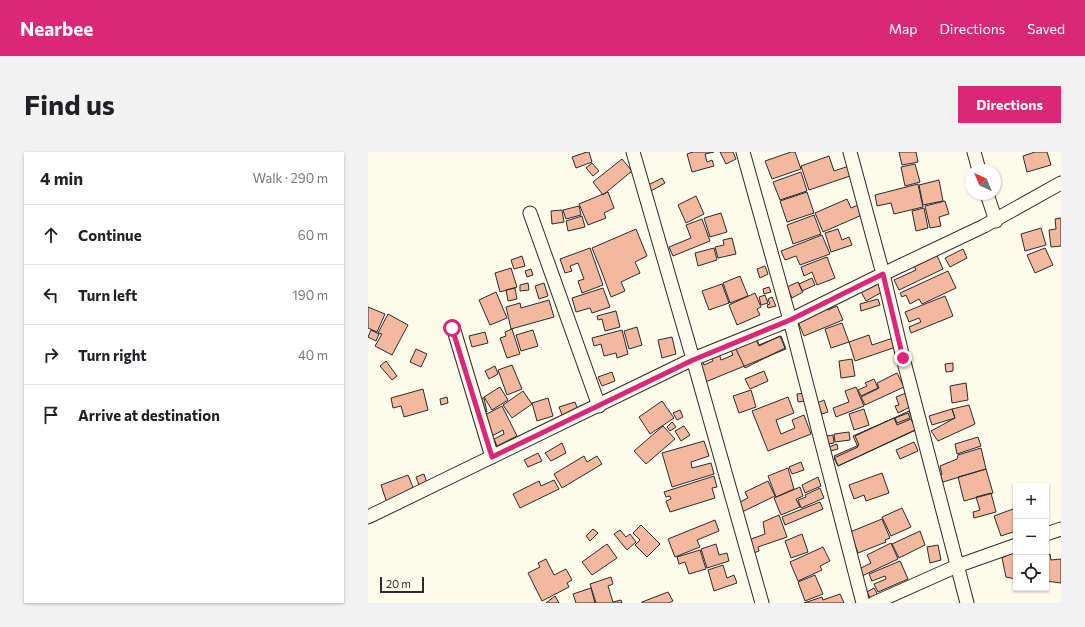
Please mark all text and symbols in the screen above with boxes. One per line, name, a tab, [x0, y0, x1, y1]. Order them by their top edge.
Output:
text: Nearbee	[20, 17, 93, 40]
text: Map	[889, 20, 918, 37]
text: Directions	[940, 20, 1005, 37]
text: Saved	[1027, 20, 1065, 37]
button: Directions	[958, 86, 1061, 123]
text: Find us	[24, 87, 115, 121]
north arrow	[965, 164, 1001, 200]
text: 4 min	[40, 168, 83, 189]
text: Walk · 290 m	[253, 170, 328, 186]
icon: ahead	[40, 224, 62, 246]
text: Continue	[78, 226, 142, 244]
text: 60 m	[298, 227, 328, 243]
icon: left	[40, 284, 62, 306]
text: Turn left	[78, 286, 137, 304]
text: 190 m	[292, 287, 328, 303]
route start	[443, 319, 461, 337]
icon: right	[40, 344, 62, 366]
text: Turn right	[78, 346, 147, 364]
text: 40 m	[298, 347, 328, 363]
route end	[894, 349, 912, 367]
icon: arrive	[40, 404, 62, 426]
text: Arrive at destination	[78, 406, 220, 424]
map controls	[1013, 483, 1049, 591]
button: +	[1013, 483, 1049, 519]
button: −	[1013, 519, 1049, 555]
button: locate	[1013, 555, 1049, 591]
scale bar	[380, 575, 424, 594]
text: 20 m	[386, 577, 411, 590]

